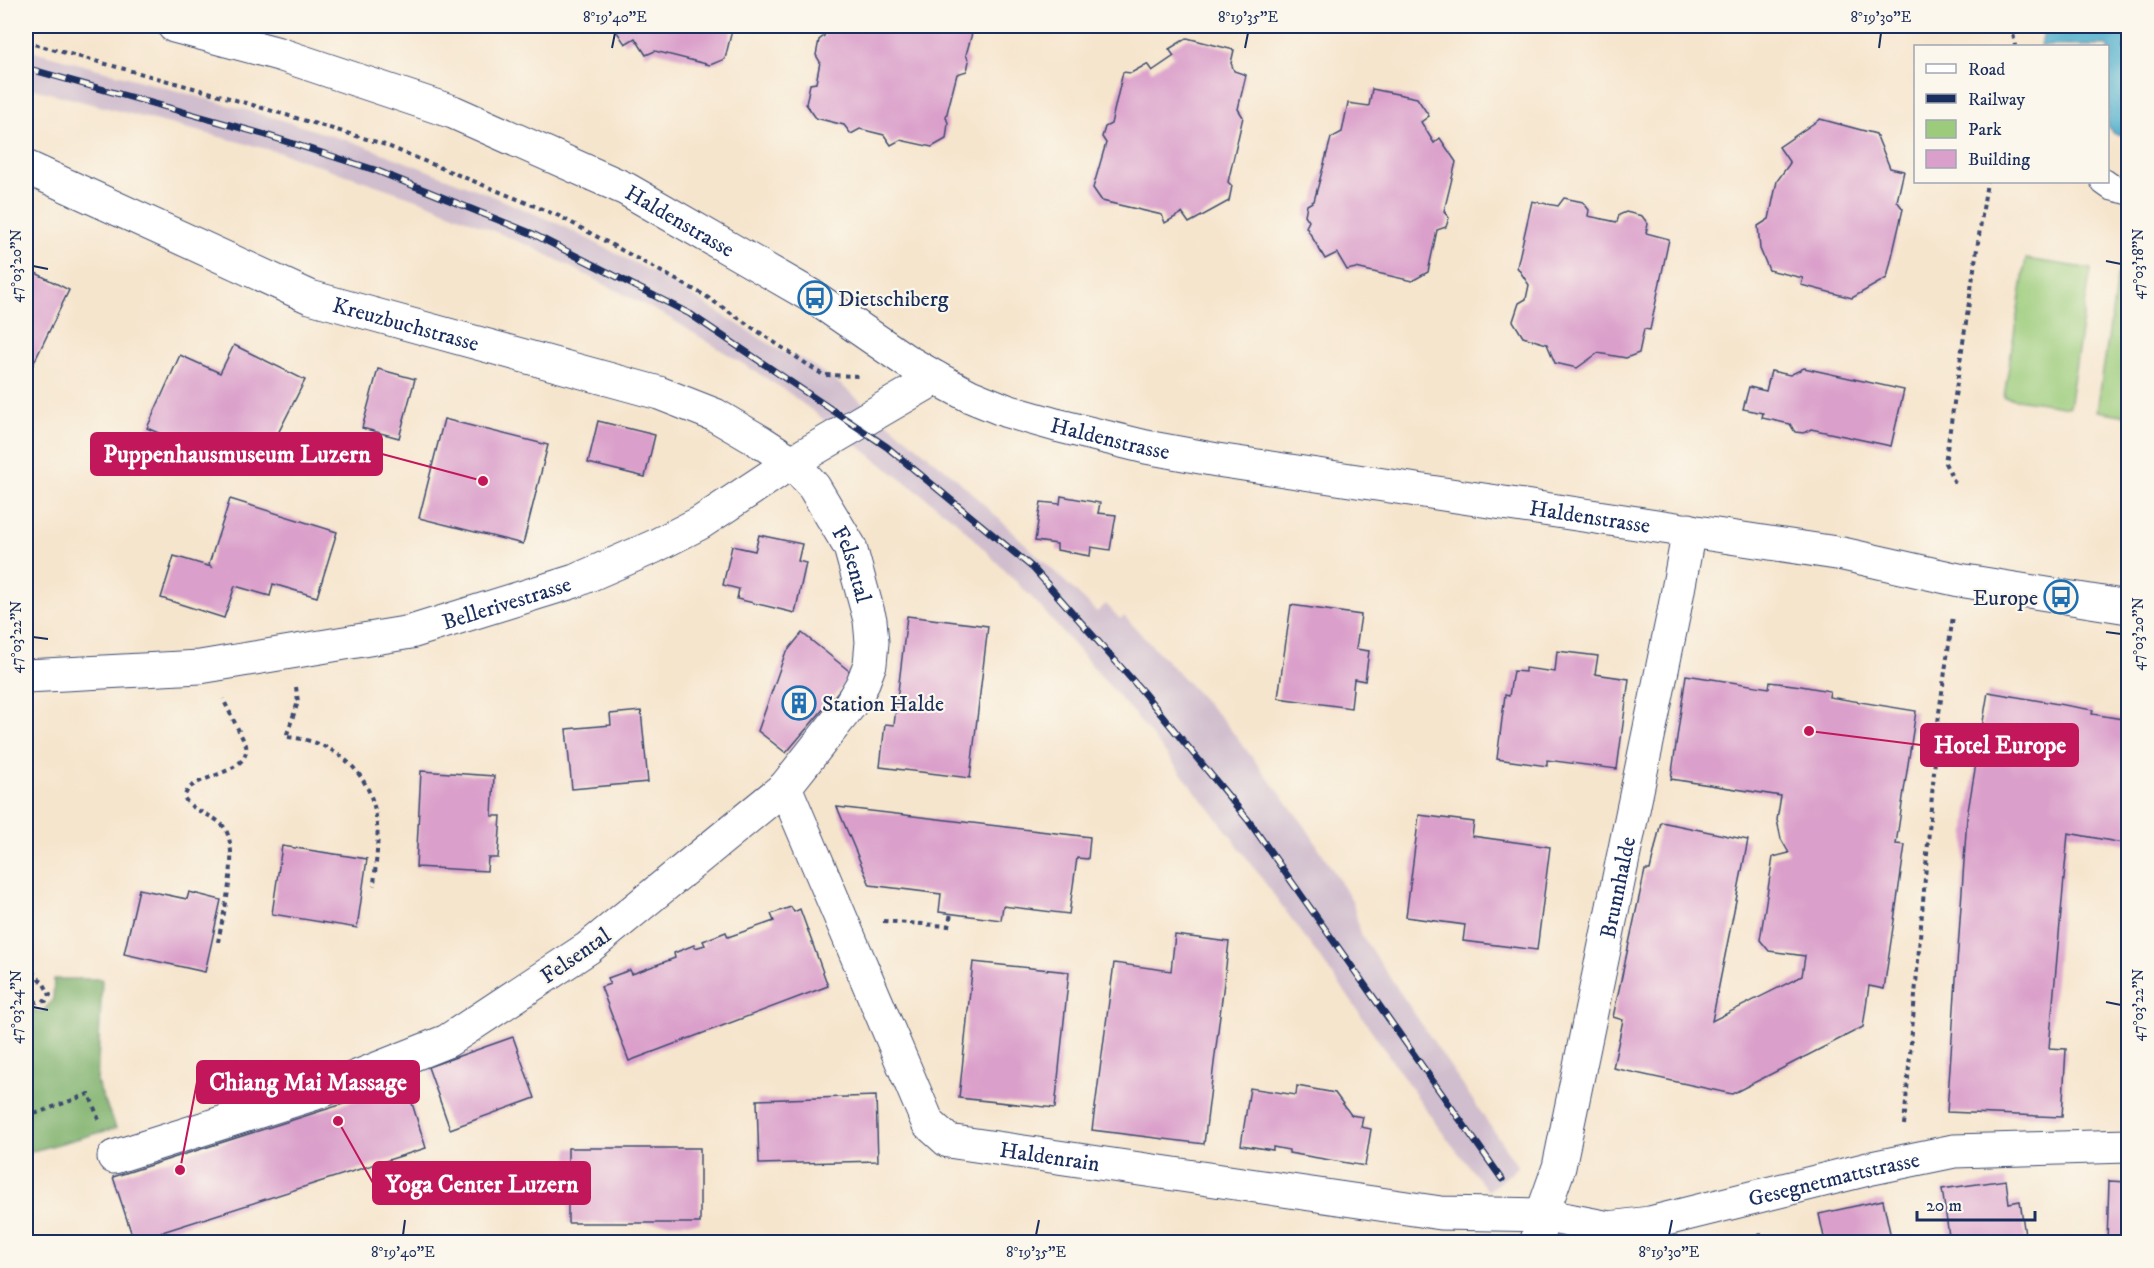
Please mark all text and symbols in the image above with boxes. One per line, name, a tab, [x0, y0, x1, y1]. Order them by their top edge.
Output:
text: 8°19'40"E	[583, 8, 647, 27]
text: 8°19'35"E	[1218, 8, 1278, 27]
text: 8°19'30"E	[1851, 8, 1912, 27]
legend	[1914, 45, 2109, 183]
text: Road	[1968, 59, 2005, 81]
text: Railway	[1968, 89, 2026, 111]
text: Park	[1968, 119, 2002, 141]
text: Building	[1968, 149, 2030, 171]
street label: Haldenstrasse	[620, 179, 739, 264]
text: 47°03'18"N	[2129, 228, 2148, 300]
text: 47°03'20"N	[7, 229, 26, 303]
bus stop icon: Dietschiberg	[797, 280, 833, 316]
place label: Dietschiberg	[838, 286, 949, 313]
street label: Kreuzbuchstrasse	[329, 292, 482, 358]
street label: Haldenstrasse	[1048, 412, 1172, 466]
callout: Puppenhausmuseum Luzern	[91, 433, 382, 475]
text: Puppenhausmuseum Luzern	[103, 440, 371, 470]
street label: Haldenstrasse	[1527, 495, 1652, 540]
street label: Felsental	[825, 521, 877, 606]
street label: Bellerivestrasse	[439, 571, 575, 637]
bus stop icon: Europe	[2043, 579, 2079, 615]
place label: Europe	[1973, 585, 2038, 612]
text: 47°03'20"N	[2129, 597, 2148, 671]
text: 47°03'22"N	[7, 601, 26, 673]
building icon: Station Halde	[781, 685, 817, 721]
place label: Station Halde	[822, 691, 944, 718]
callout: Hotel Europe	[1921, 724, 2078, 766]
text: Hotel Europe	[1934, 731, 2066, 761]
street label: Brunnhalde	[1595, 834, 1642, 941]
street label: Felsental	[536, 922, 616, 990]
text: 47°03'22"N	[2129, 969, 2148, 1041]
text: 47°03'24"N	[7, 970, 26, 1044]
callout: Chiang Mai Massage	[197, 1061, 419, 1103]
text: Chiang Mai Massage	[209, 1068, 407, 1098]
street label: Haldenrain	[998, 1137, 1102, 1178]
street label: Gesegnetmattstrasse	[1746, 1147, 1922, 1213]
callout: Yoga Center Luzern	[373, 1162, 590, 1204]
text: Yoga Center Luzern	[384, 1170, 579, 1200]
scale bar	[1917, 1184, 2036, 1222]
text: 20 m	[1926, 1195, 1962, 1217]
text: 8°19'40"E	[371, 1243, 435, 1262]
text: 8°19'35"E	[1006, 1243, 1066, 1262]
text: 8°19'30"E	[1639, 1243, 1700, 1262]

